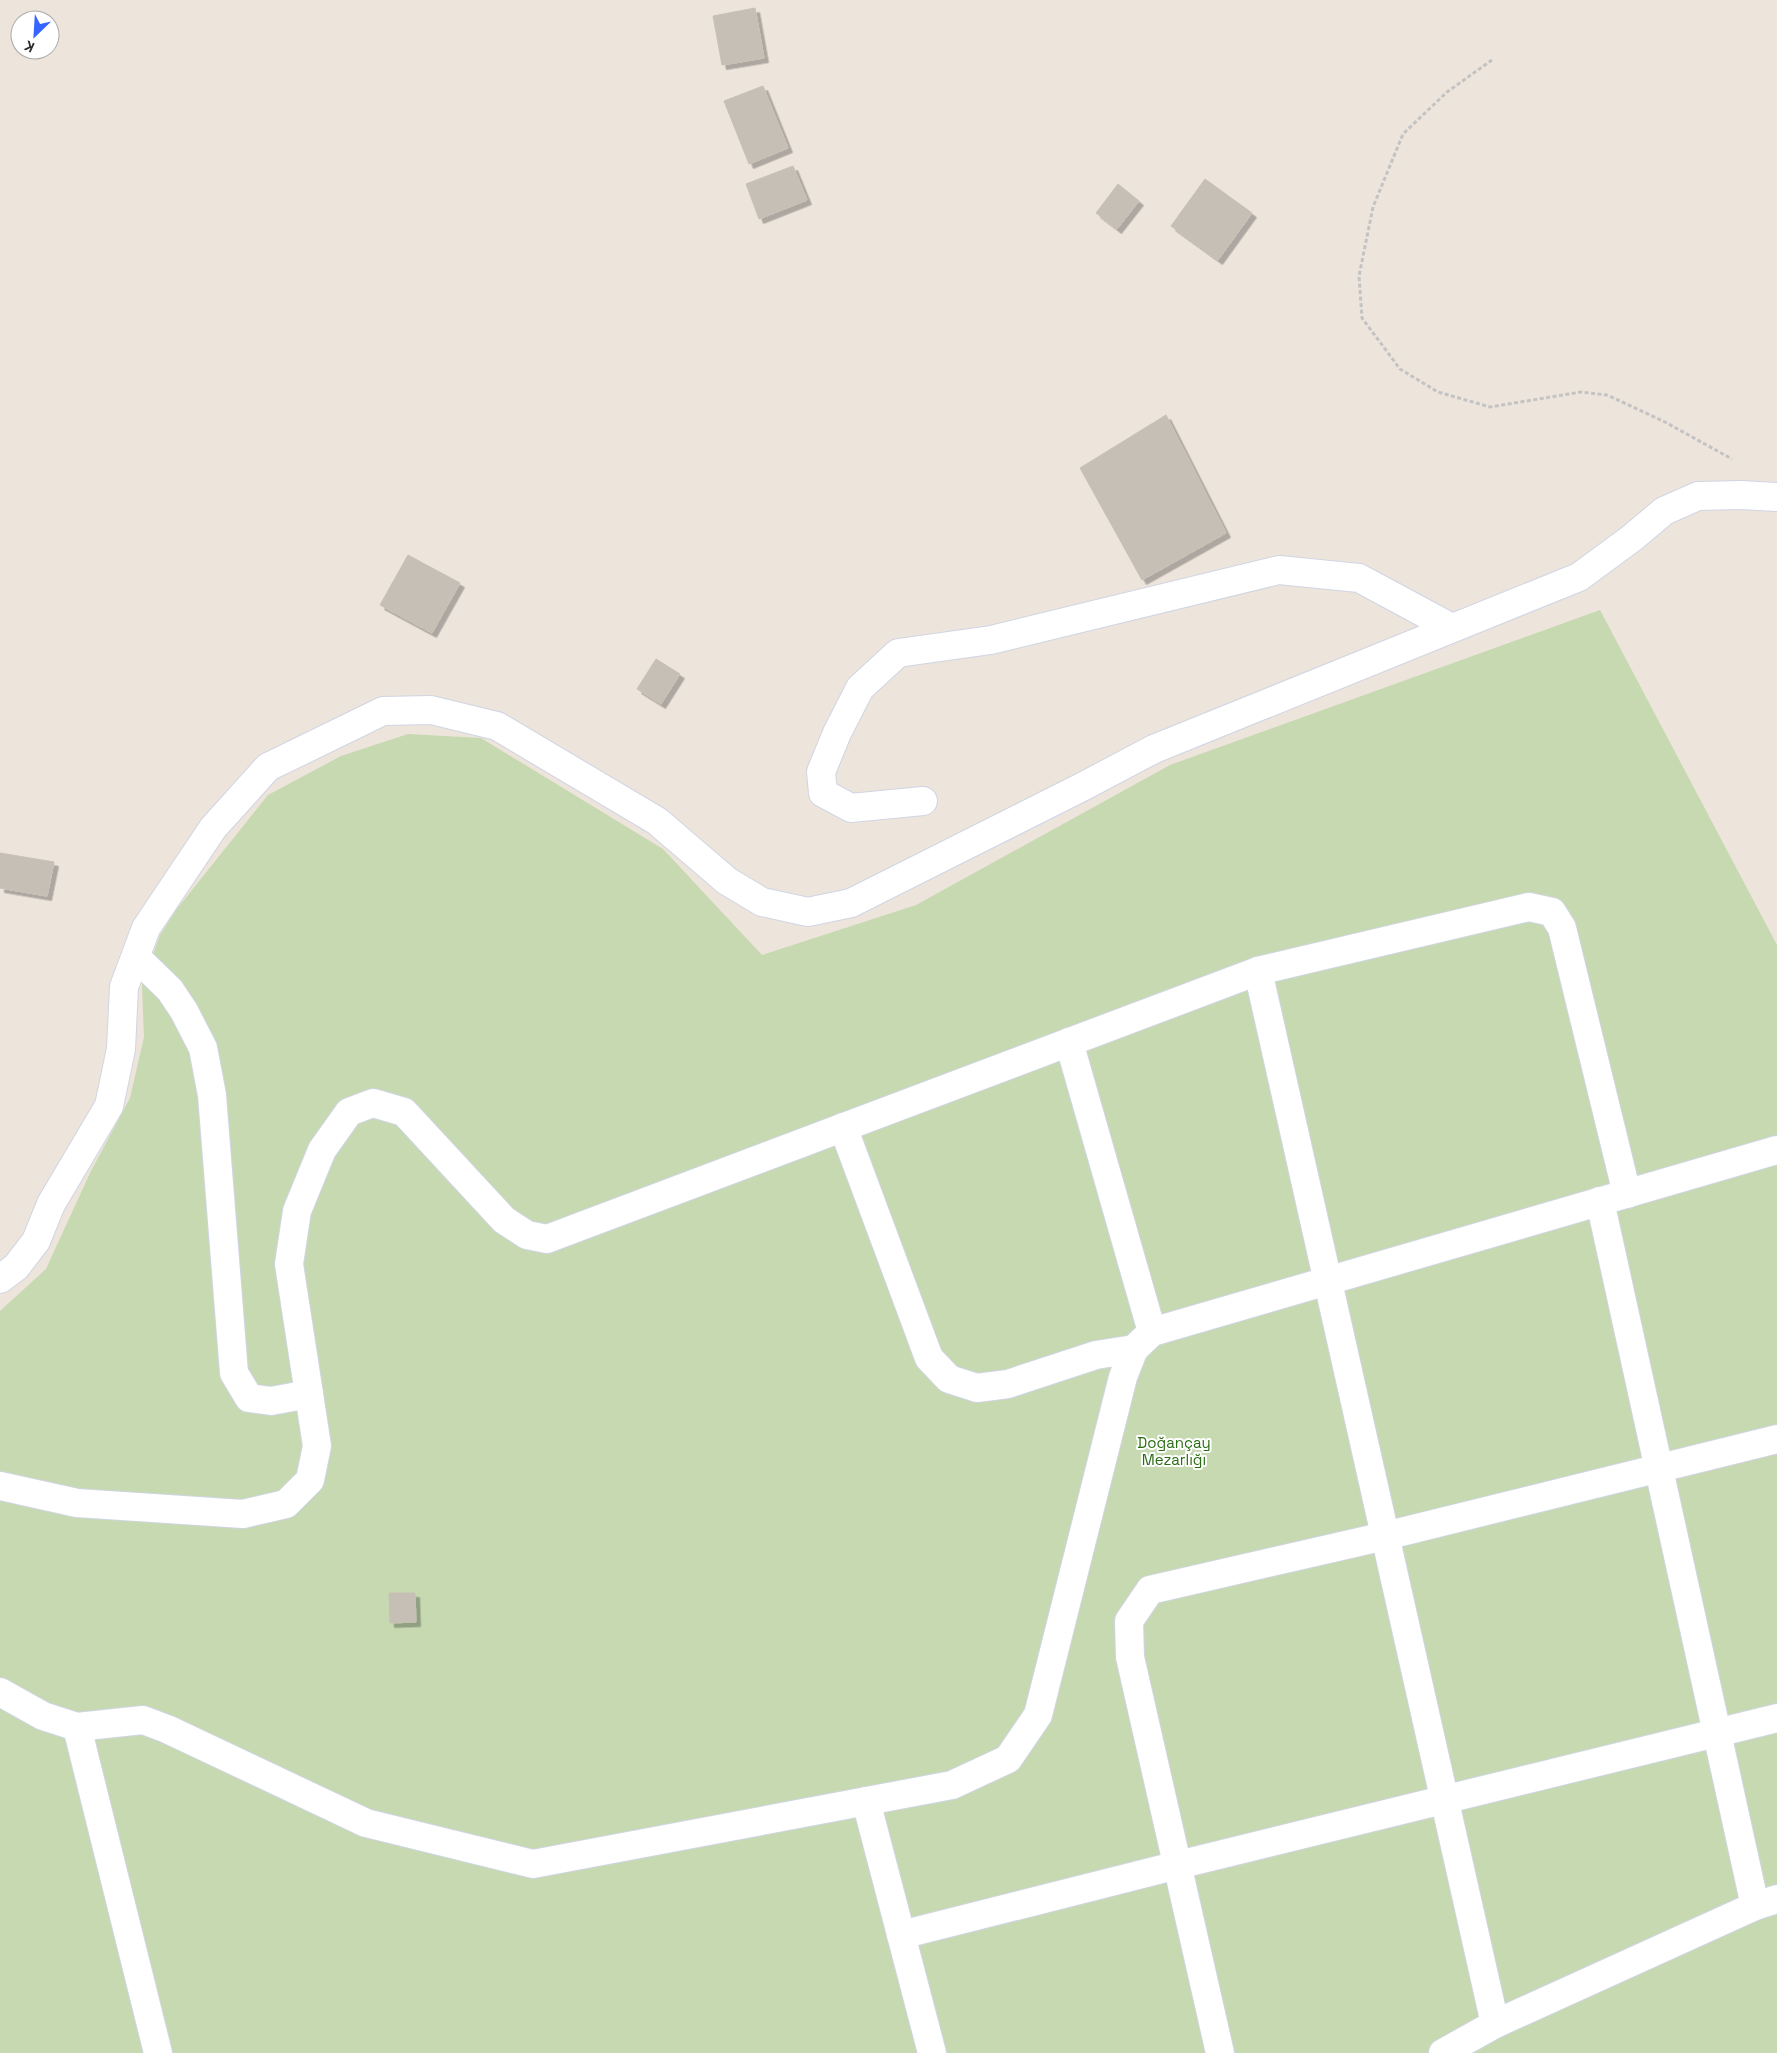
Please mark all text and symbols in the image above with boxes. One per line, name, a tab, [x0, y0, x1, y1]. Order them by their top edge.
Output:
north arrow	[10, 10, 60, 60]
text: K	[22, 37, 37, 57]
park label: Doğançay Mezarlığı	[1137, 1433, 1211, 1469]

